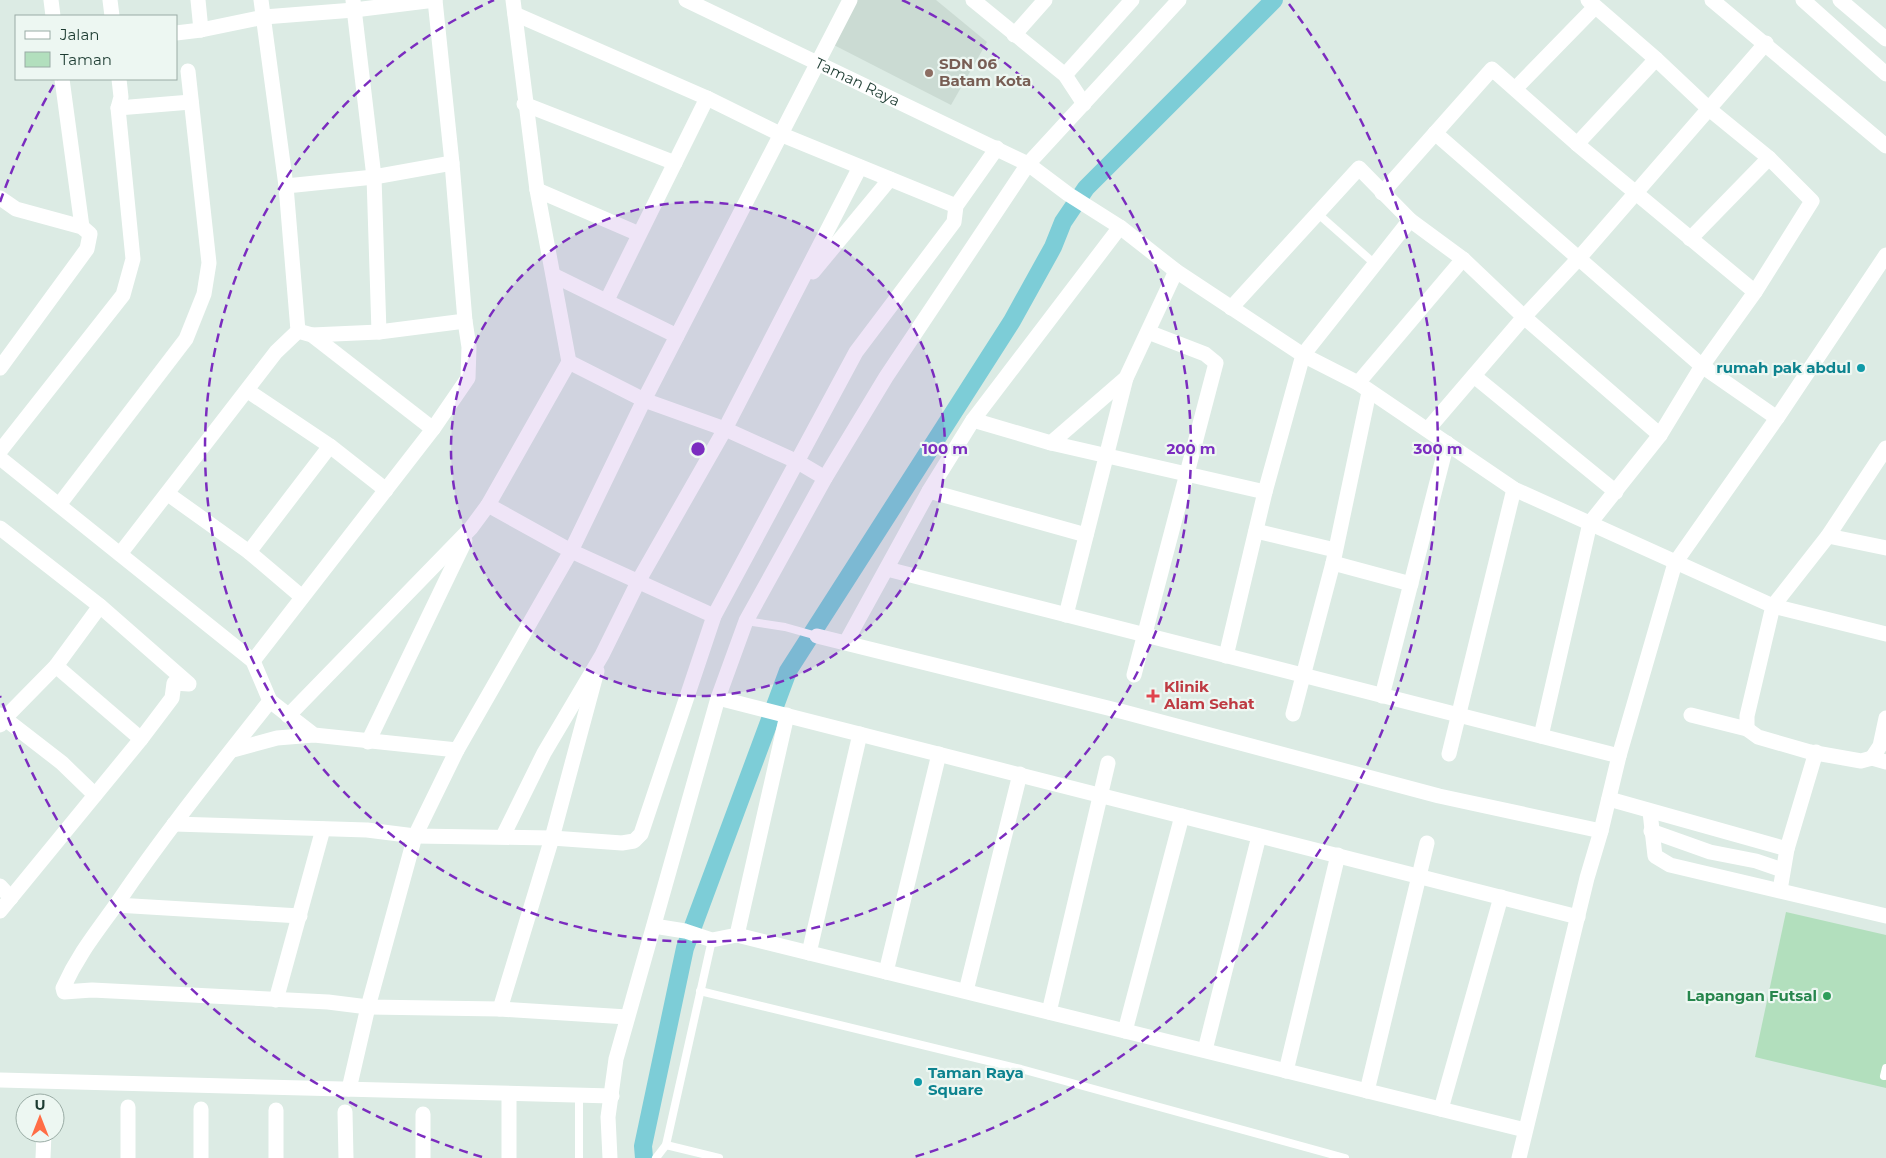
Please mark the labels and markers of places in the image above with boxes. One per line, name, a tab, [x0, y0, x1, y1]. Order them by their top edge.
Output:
place label: SDN 06 Batam Kota	[939, 54, 1031, 90]
marker: SDN 06 Batam Kota	[923, 67, 935, 79]
place label: rumah pak abdul	[1716, 358, 1851, 377]
marker: rumah pak abdul	[1855, 362, 1867, 374]
centre of rings	[689, 440, 707, 458]
place label: Klinik Alam Sehat	[1163, 677, 1255, 713]
marker: Klinik Alam Sehat	[1146, 689, 1160, 703]
place label: Lapangan Futsal	[1686, 986, 1817, 1005]
marker: Lapangan Futsal	[1821, 990, 1833, 1002]
place label: Taman Raya Square	[928, 1063, 1024, 1099]
marker: Taman Raya Square	[912, 1076, 924, 1088]

